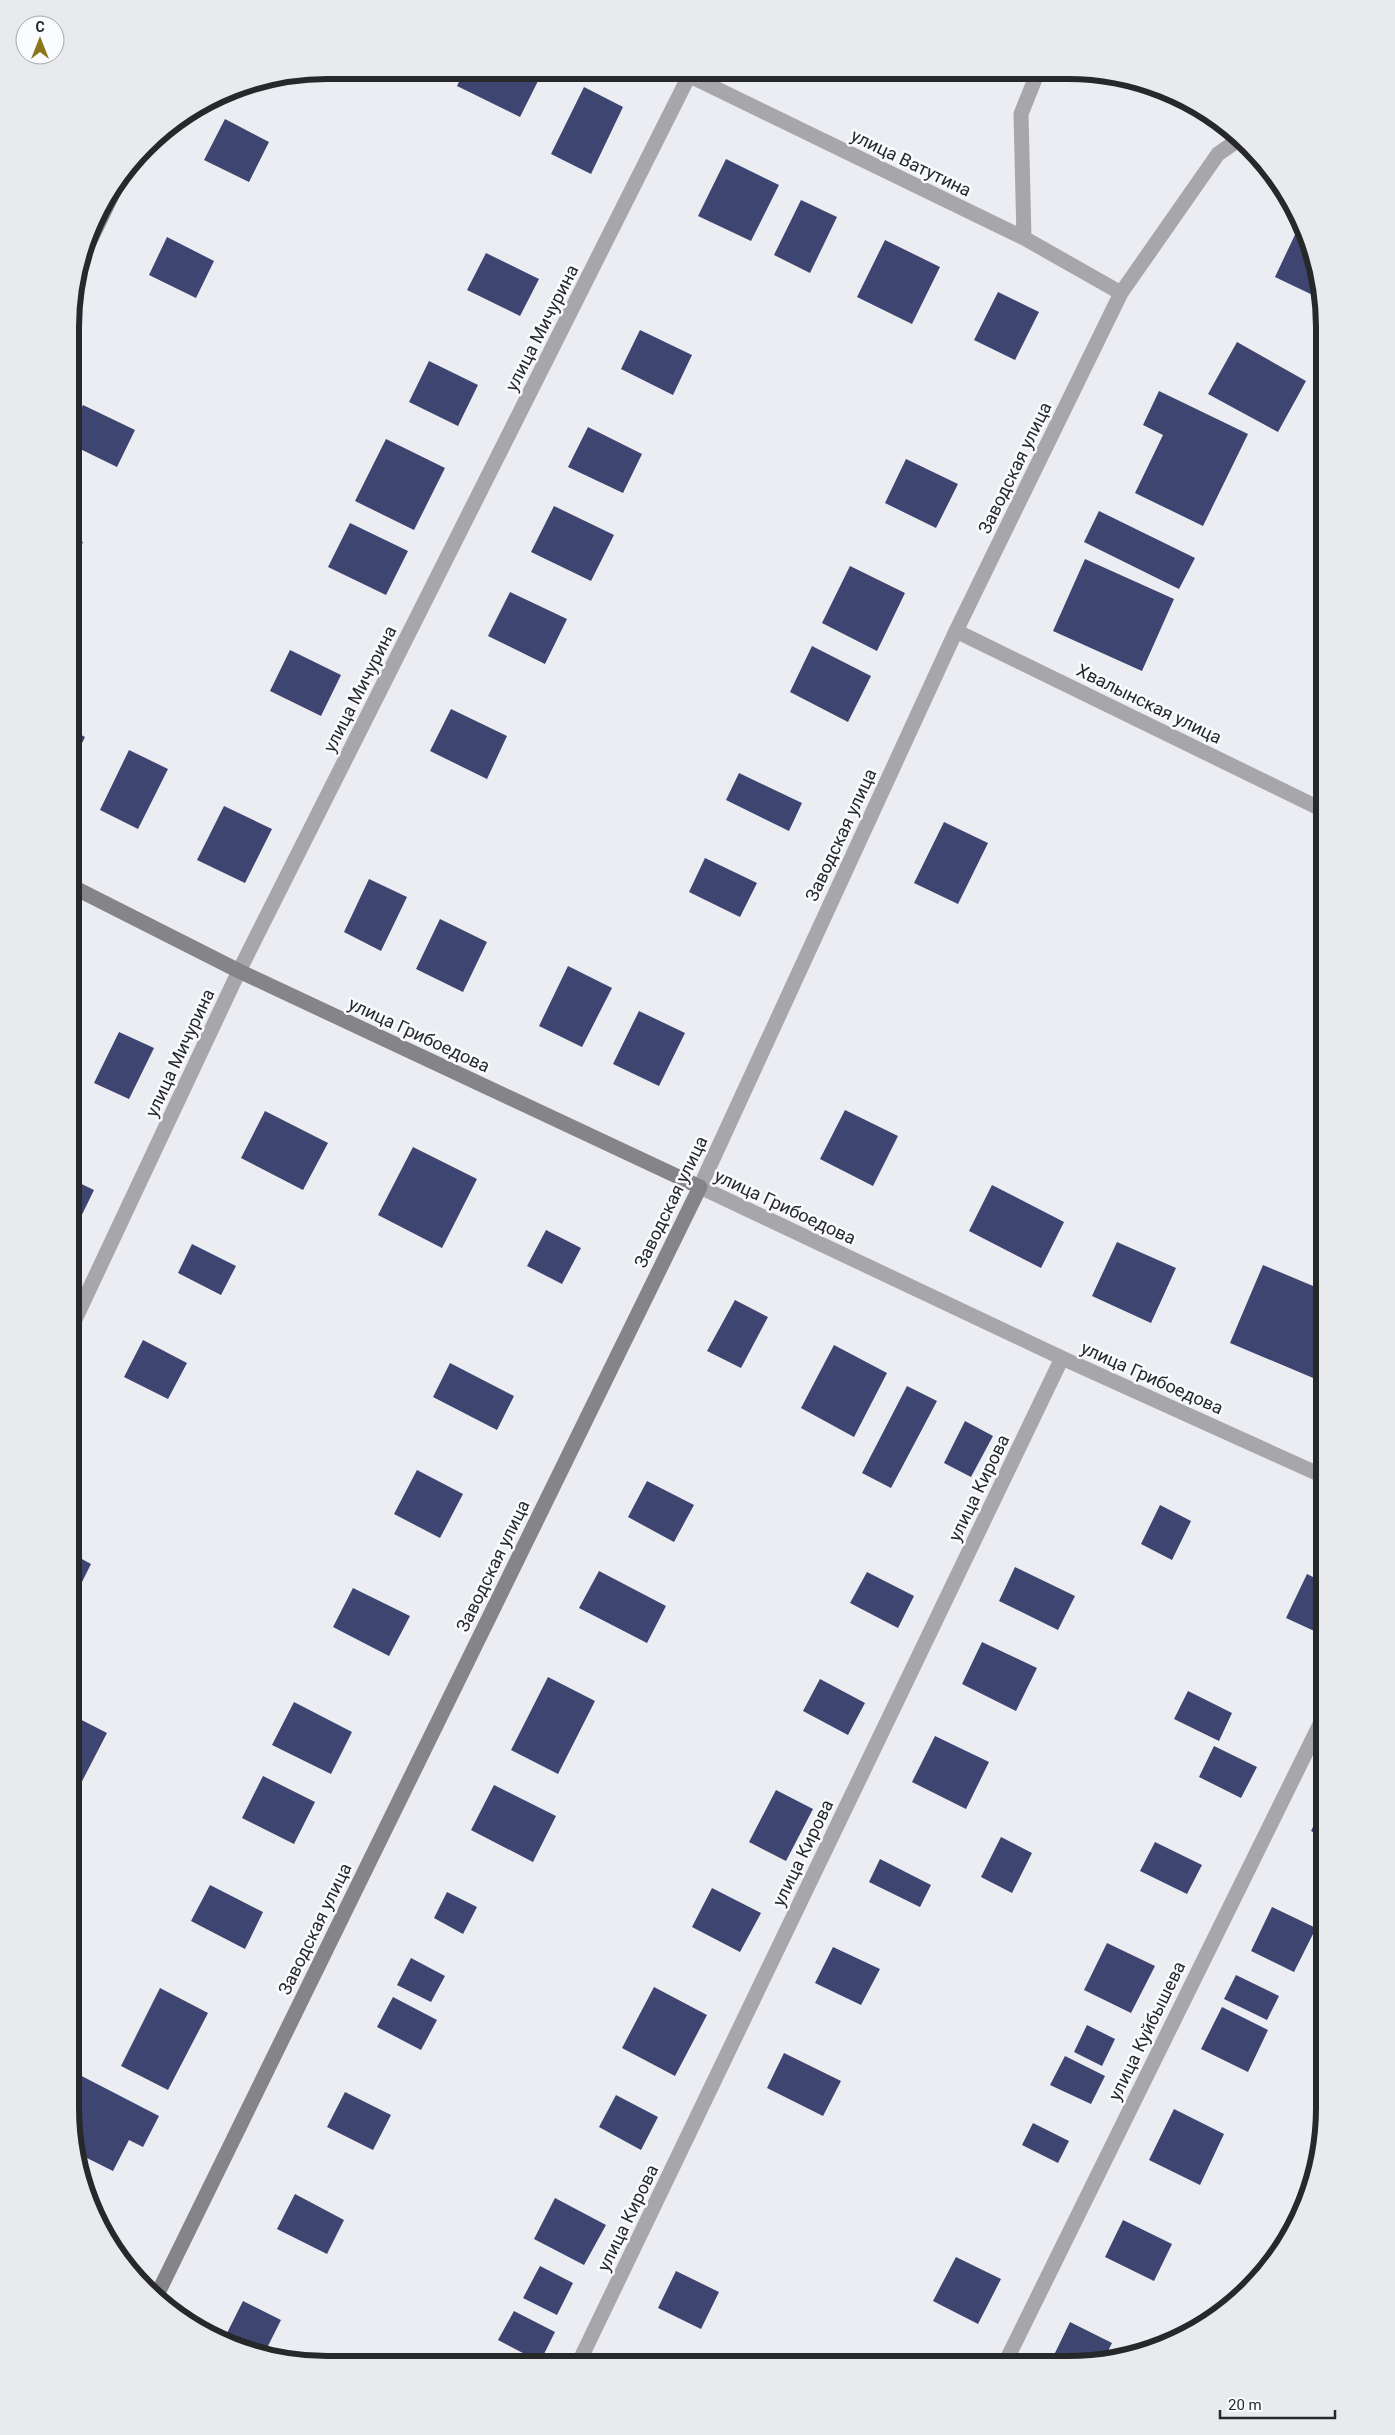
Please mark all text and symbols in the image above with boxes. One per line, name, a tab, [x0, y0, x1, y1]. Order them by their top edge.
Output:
north arrow	[15, 15, 65, 65]
text: С	[35, 19, 45, 35]
street label: улица Ватутина	[848, 124, 975, 201]
street label: улица Мичурина	[501, 261, 582, 394]
street label: Заводская улица	[974, 398, 1056, 537]
street label: улица Мичурина	[319, 622, 400, 755]
street label: Хвалынская улица	[1073, 659, 1225, 748]
street label: Заводская улица	[801, 765, 880, 904]
street label: улица Мичурина	[141, 985, 218, 1120]
street label: улица Грибоедова	[345, 993, 493, 1077]
street label: Заводская улица	[630, 1132, 712, 1271]
street label: улица Грибоедова	[711, 1165, 859, 1249]
street label: улица Грибоедова	[1078, 1337, 1227, 1418]
street label: улица Кирова	[944, 1431, 1013, 1545]
street label: Заводская улица	[452, 1496, 534, 1635]
street label: улица Кирова	[768, 1796, 837, 1910]
street label: Заводская улица	[274, 1859, 356, 1998]
street label: улица Куйбышева	[1104, 1958, 1189, 2104]
street label: улица Кирова	[593, 2161, 662, 2275]
scale bar	[1220, 2388, 1335, 2420]
text: 20 m	[1228, 2396, 1262, 2414]

